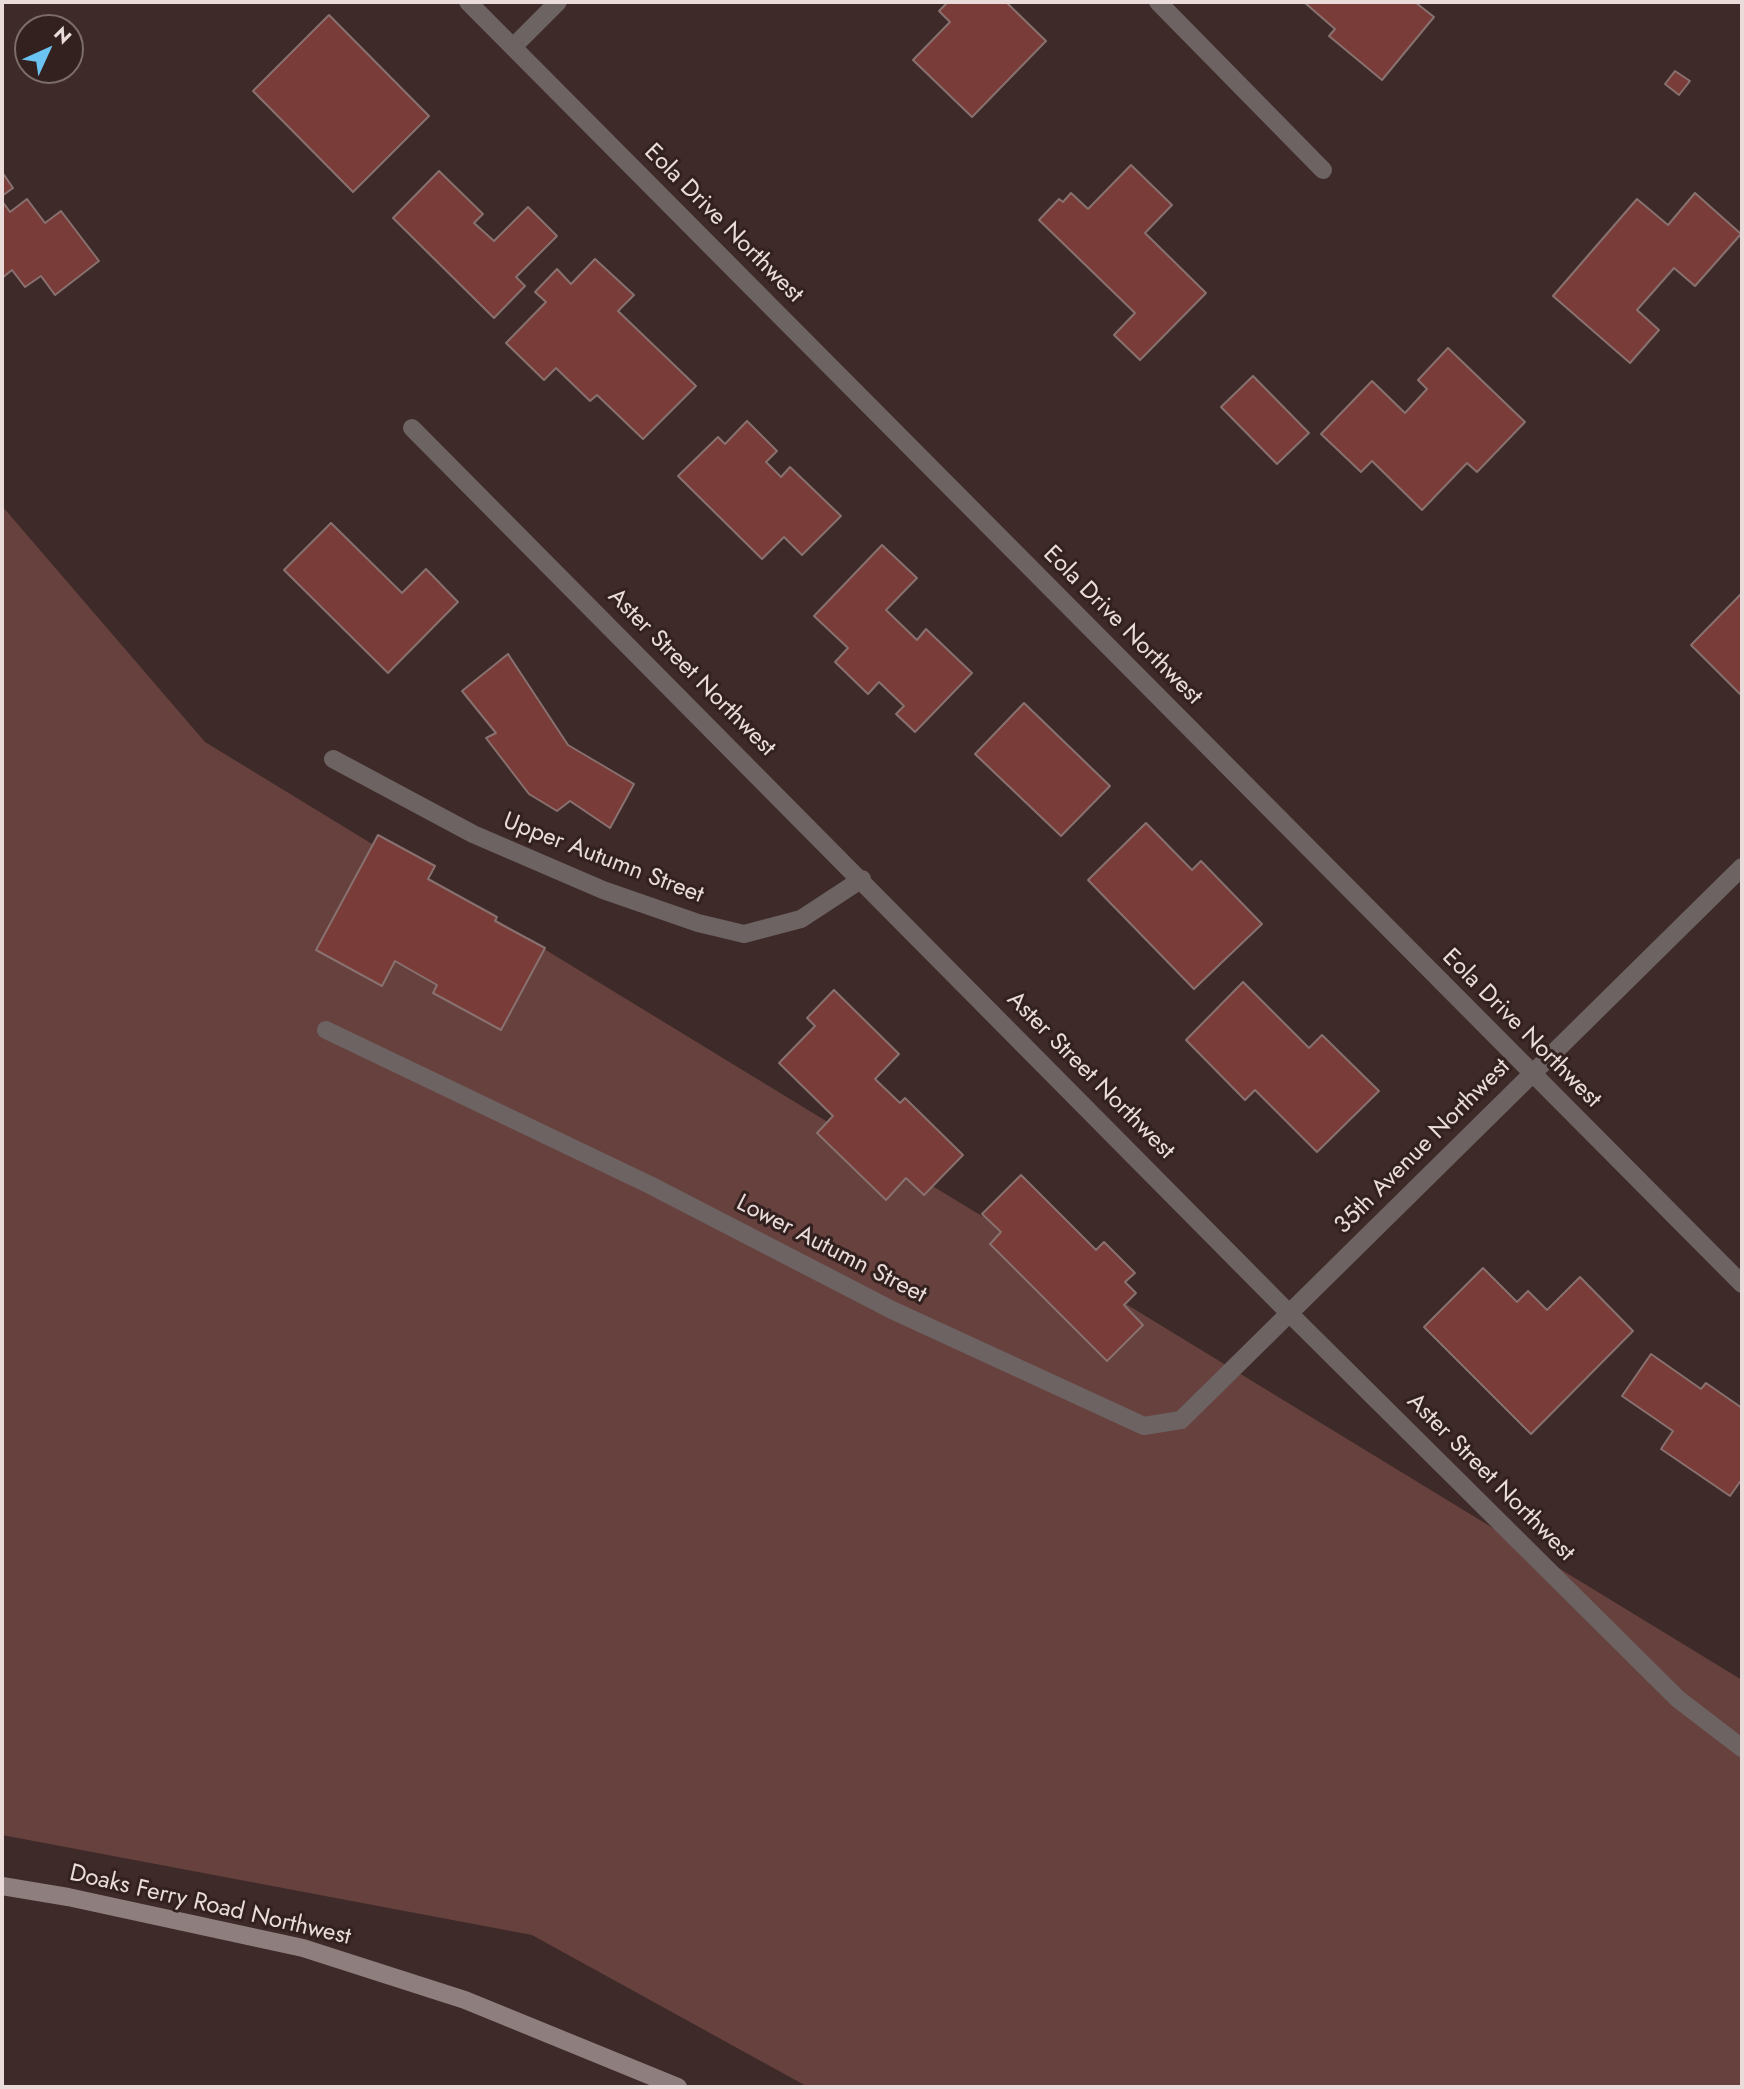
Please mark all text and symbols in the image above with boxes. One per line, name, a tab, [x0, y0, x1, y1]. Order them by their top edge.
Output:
north arrow	[14, 14, 84, 84]
text: N	[48, 20, 78, 50]
street label: Eola Drive Northwest	[637, 138, 809, 310]
street label: Eola Drive Northwest	[1036, 540, 1208, 712]
street label: Aster Street Northwest	[601, 583, 781, 763]
street label: Upper Autumn Street	[499, 808, 707, 910]
street label: Eola Drive Northwest	[1435, 943, 1607, 1115]
street label: Aster Street Northwest	[1000, 986, 1180, 1166]
street label: 35th Avenue Northwest	[1329, 1053, 1517, 1241]
street label: Lower Autumn Street	[731, 1190, 931, 1310]
street label: Aster Street Northwest	[1400, 1388, 1580, 1568]
street label: Doaks Ferry Road Northwest	[67, 1860, 353, 1952]

